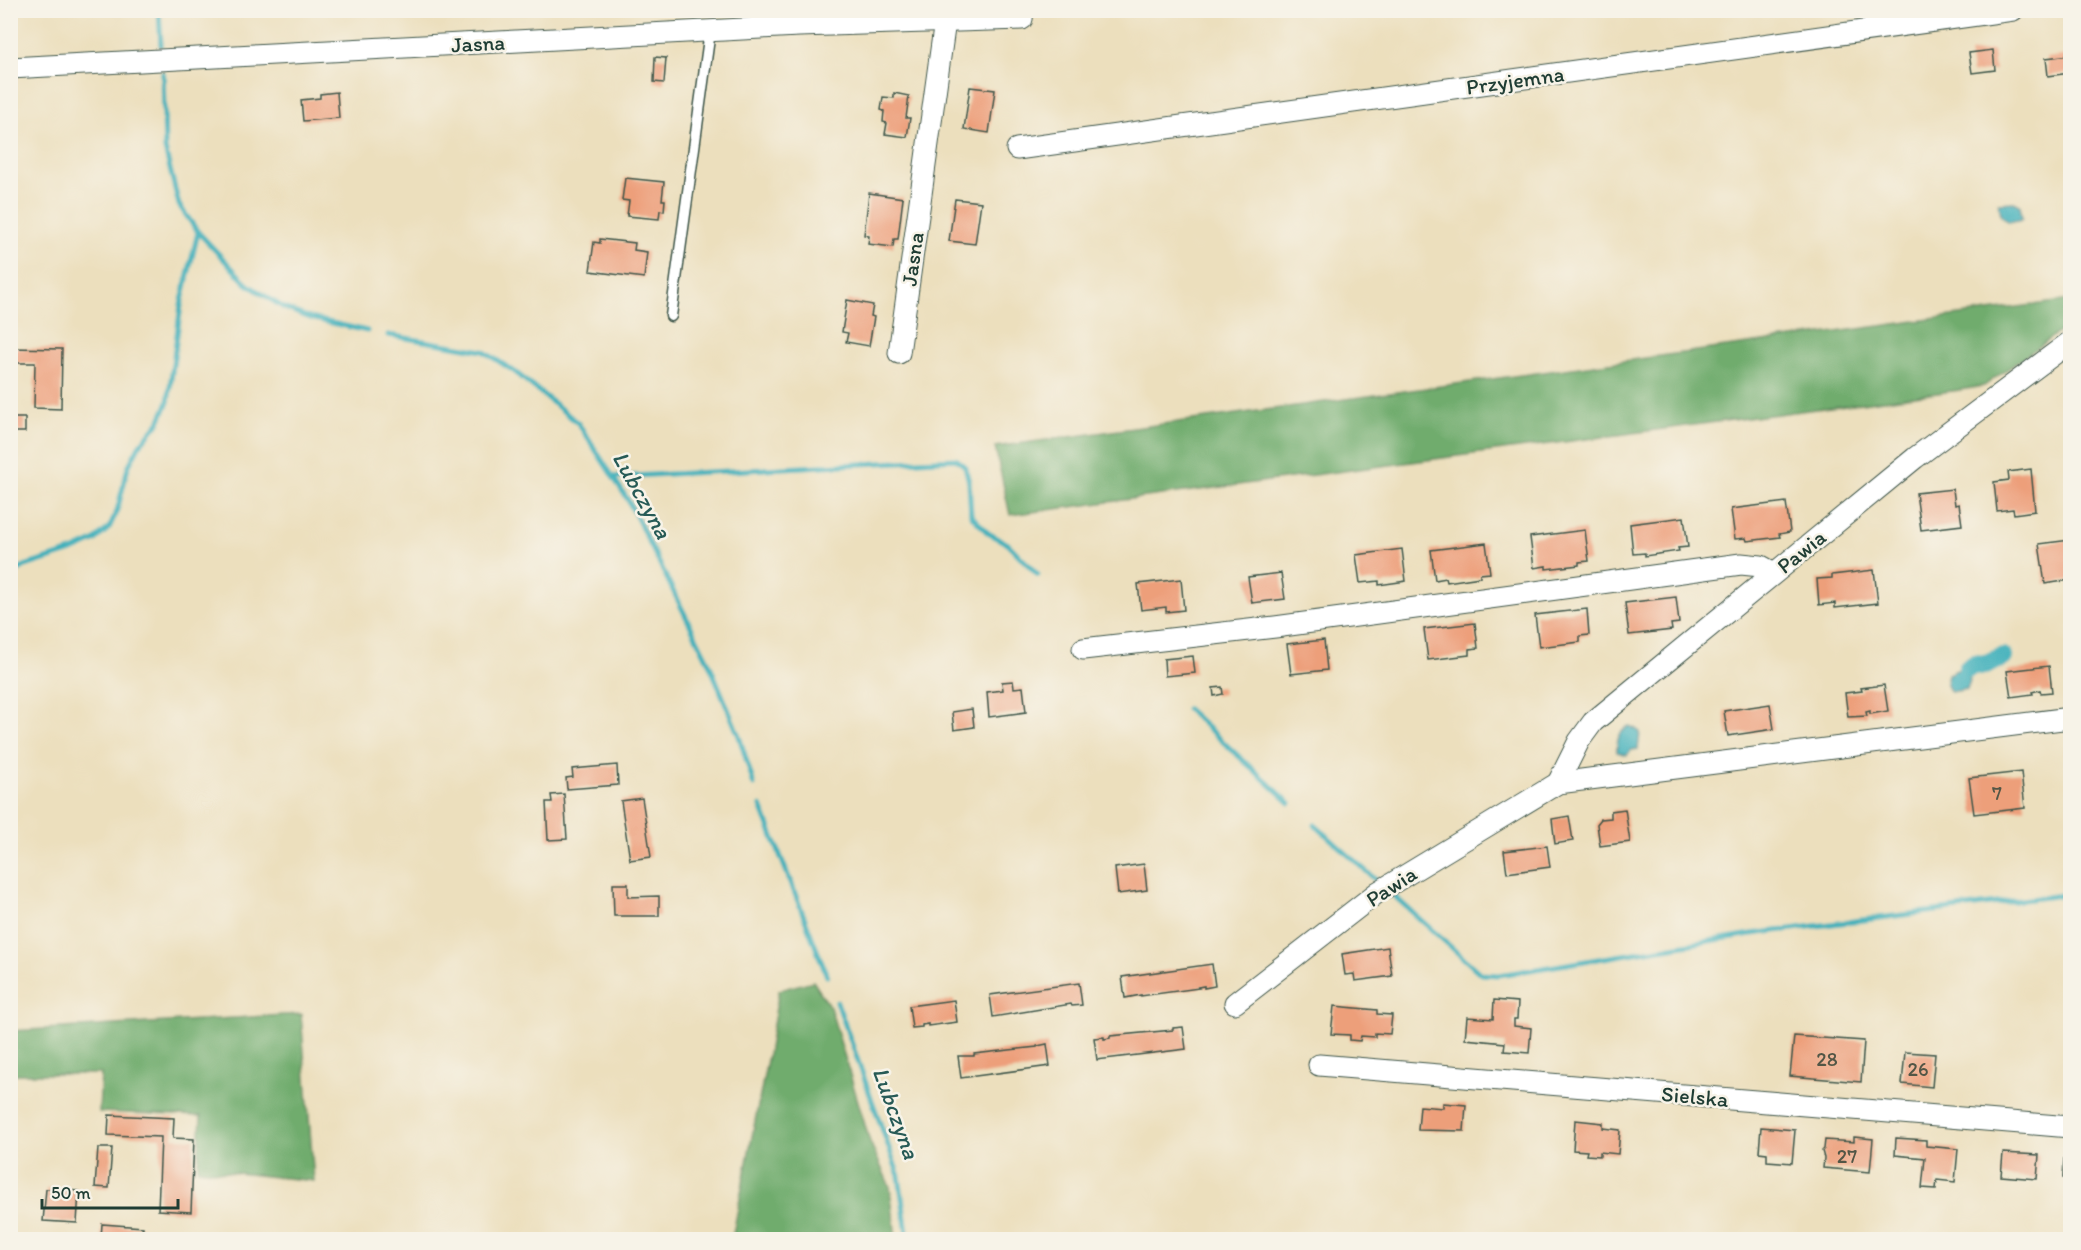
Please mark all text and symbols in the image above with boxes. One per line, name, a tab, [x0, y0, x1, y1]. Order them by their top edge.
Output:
street label: Jasna	[450, 29, 506, 58]
street label: Przyjemna	[1464, 60, 1566, 101]
street label: Jasna	[895, 230, 930, 288]
water label: Lubczyna	[607, 446, 679, 545]
street label: Pawia	[1771, 523, 1832, 579]
house number: 7	[1992, 781, 2002, 805]
street label: Pawia	[1361, 860, 1422, 913]
house number: 28	[1816, 1047, 1838, 1071]
house number: 26	[1907, 1057, 1929, 1081]
water label: Lubczyna	[866, 1063, 927, 1164]
street label: Sielska	[1660, 1080, 1730, 1113]
house number: 27	[1837, 1144, 1857, 1168]
scale bar	[42, 1172, 178, 1210]
text: 50 m	[51, 1182, 91, 1204]

